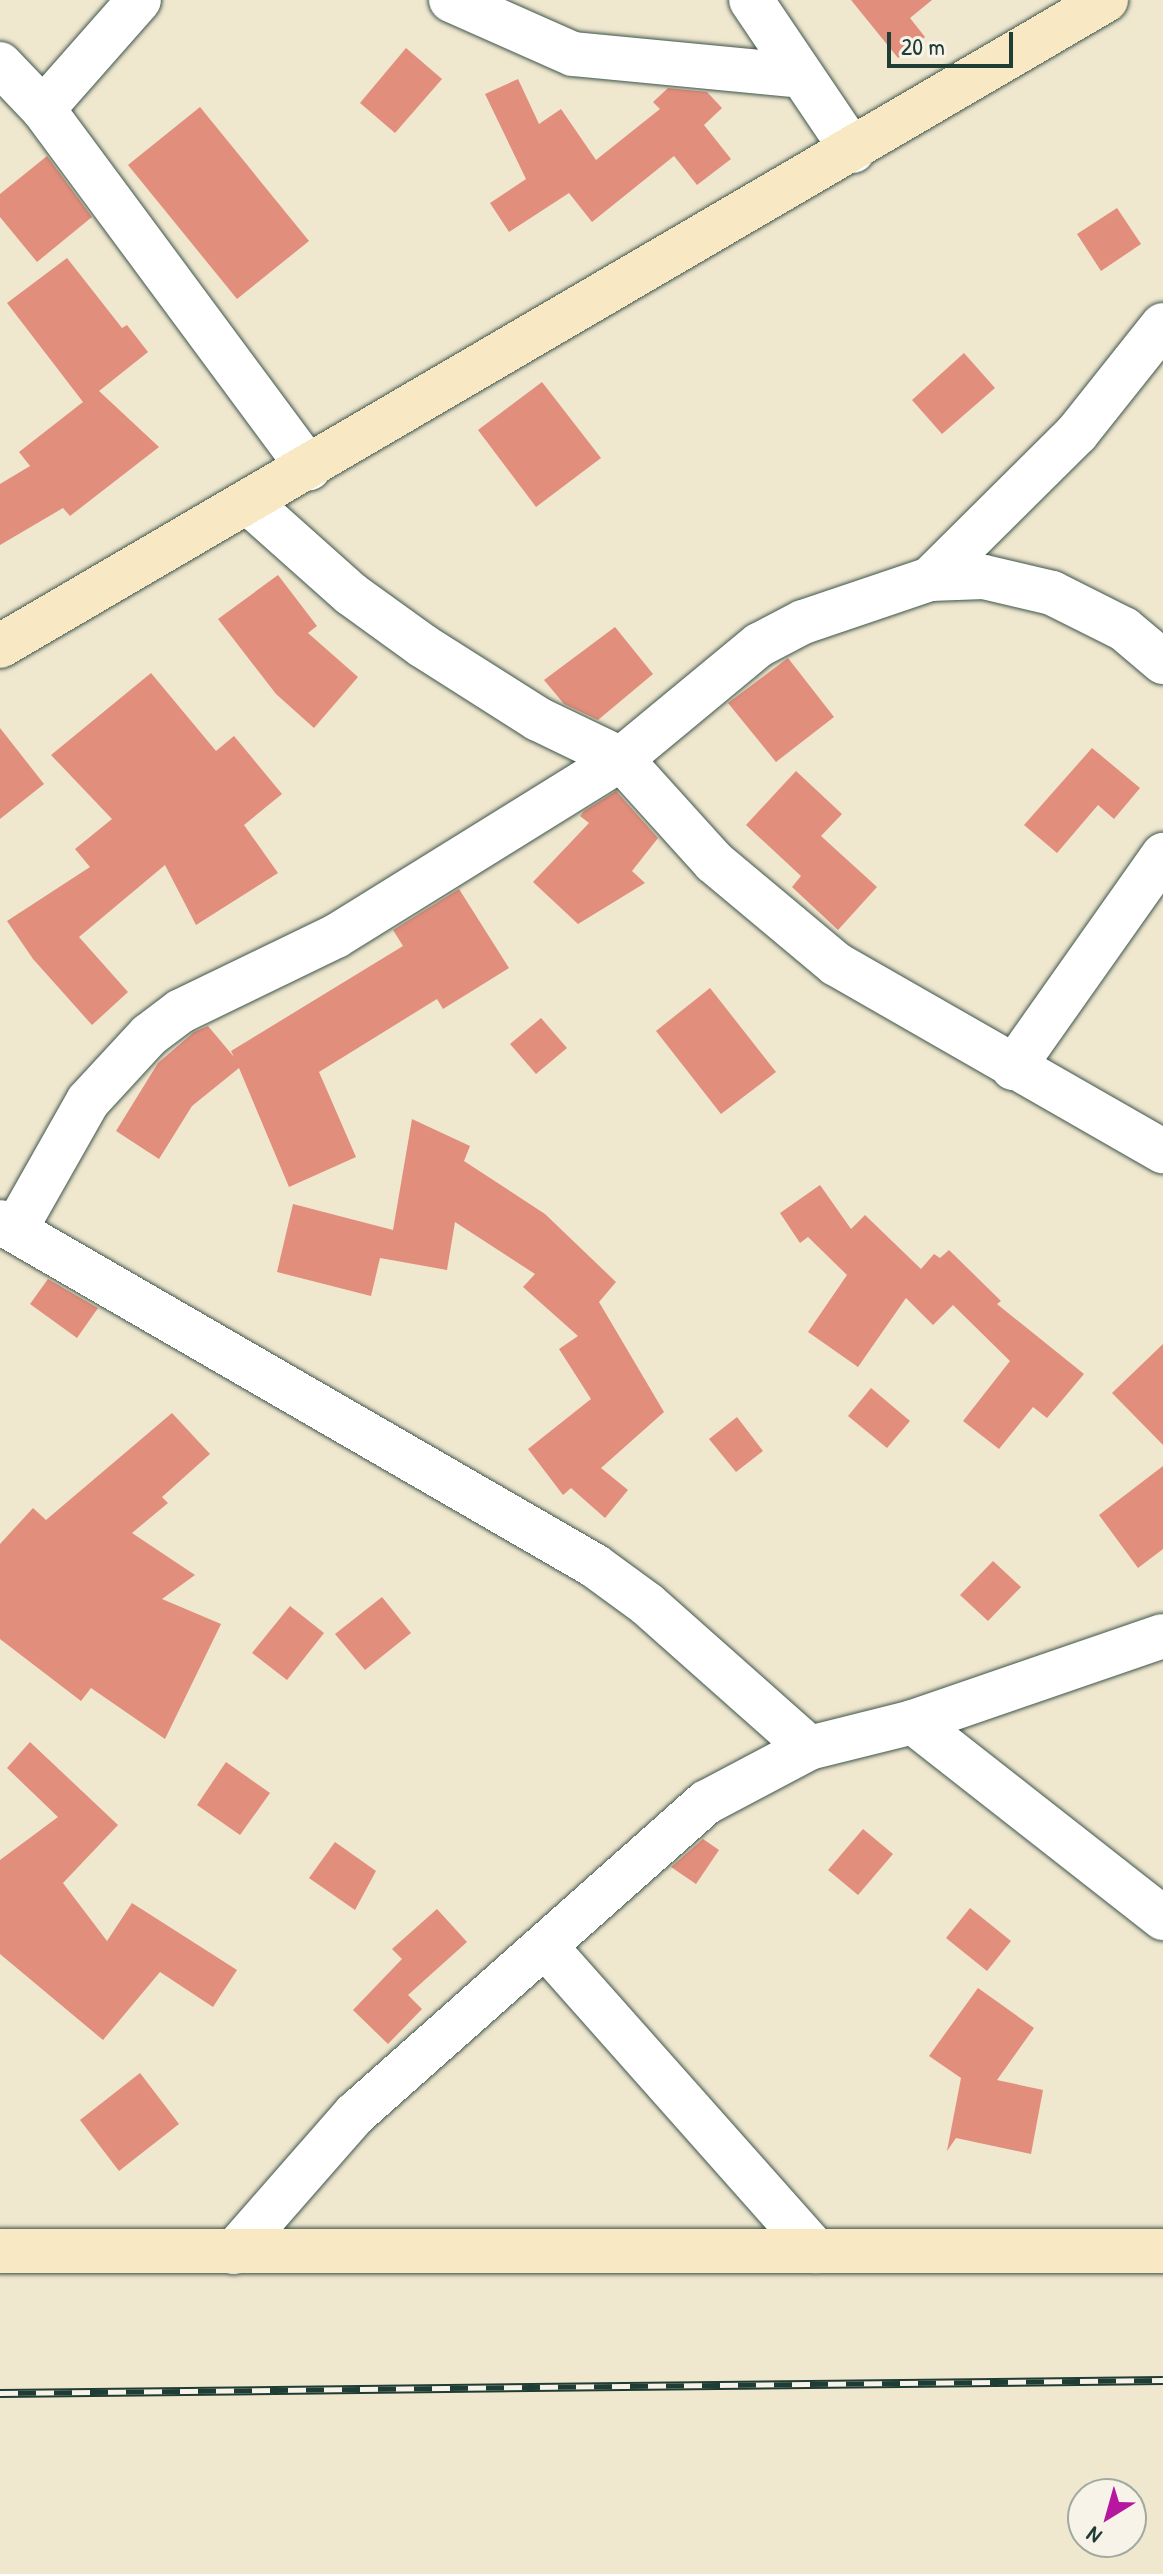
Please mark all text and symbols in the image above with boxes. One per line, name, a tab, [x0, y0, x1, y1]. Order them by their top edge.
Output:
scale bar	[891, 16, 1017, 66]
text: 20 m	[901, 30, 945, 62]
north arrow	[1067, 2478, 1147, 2558]
text: N	[1080, 2520, 1107, 2551]

